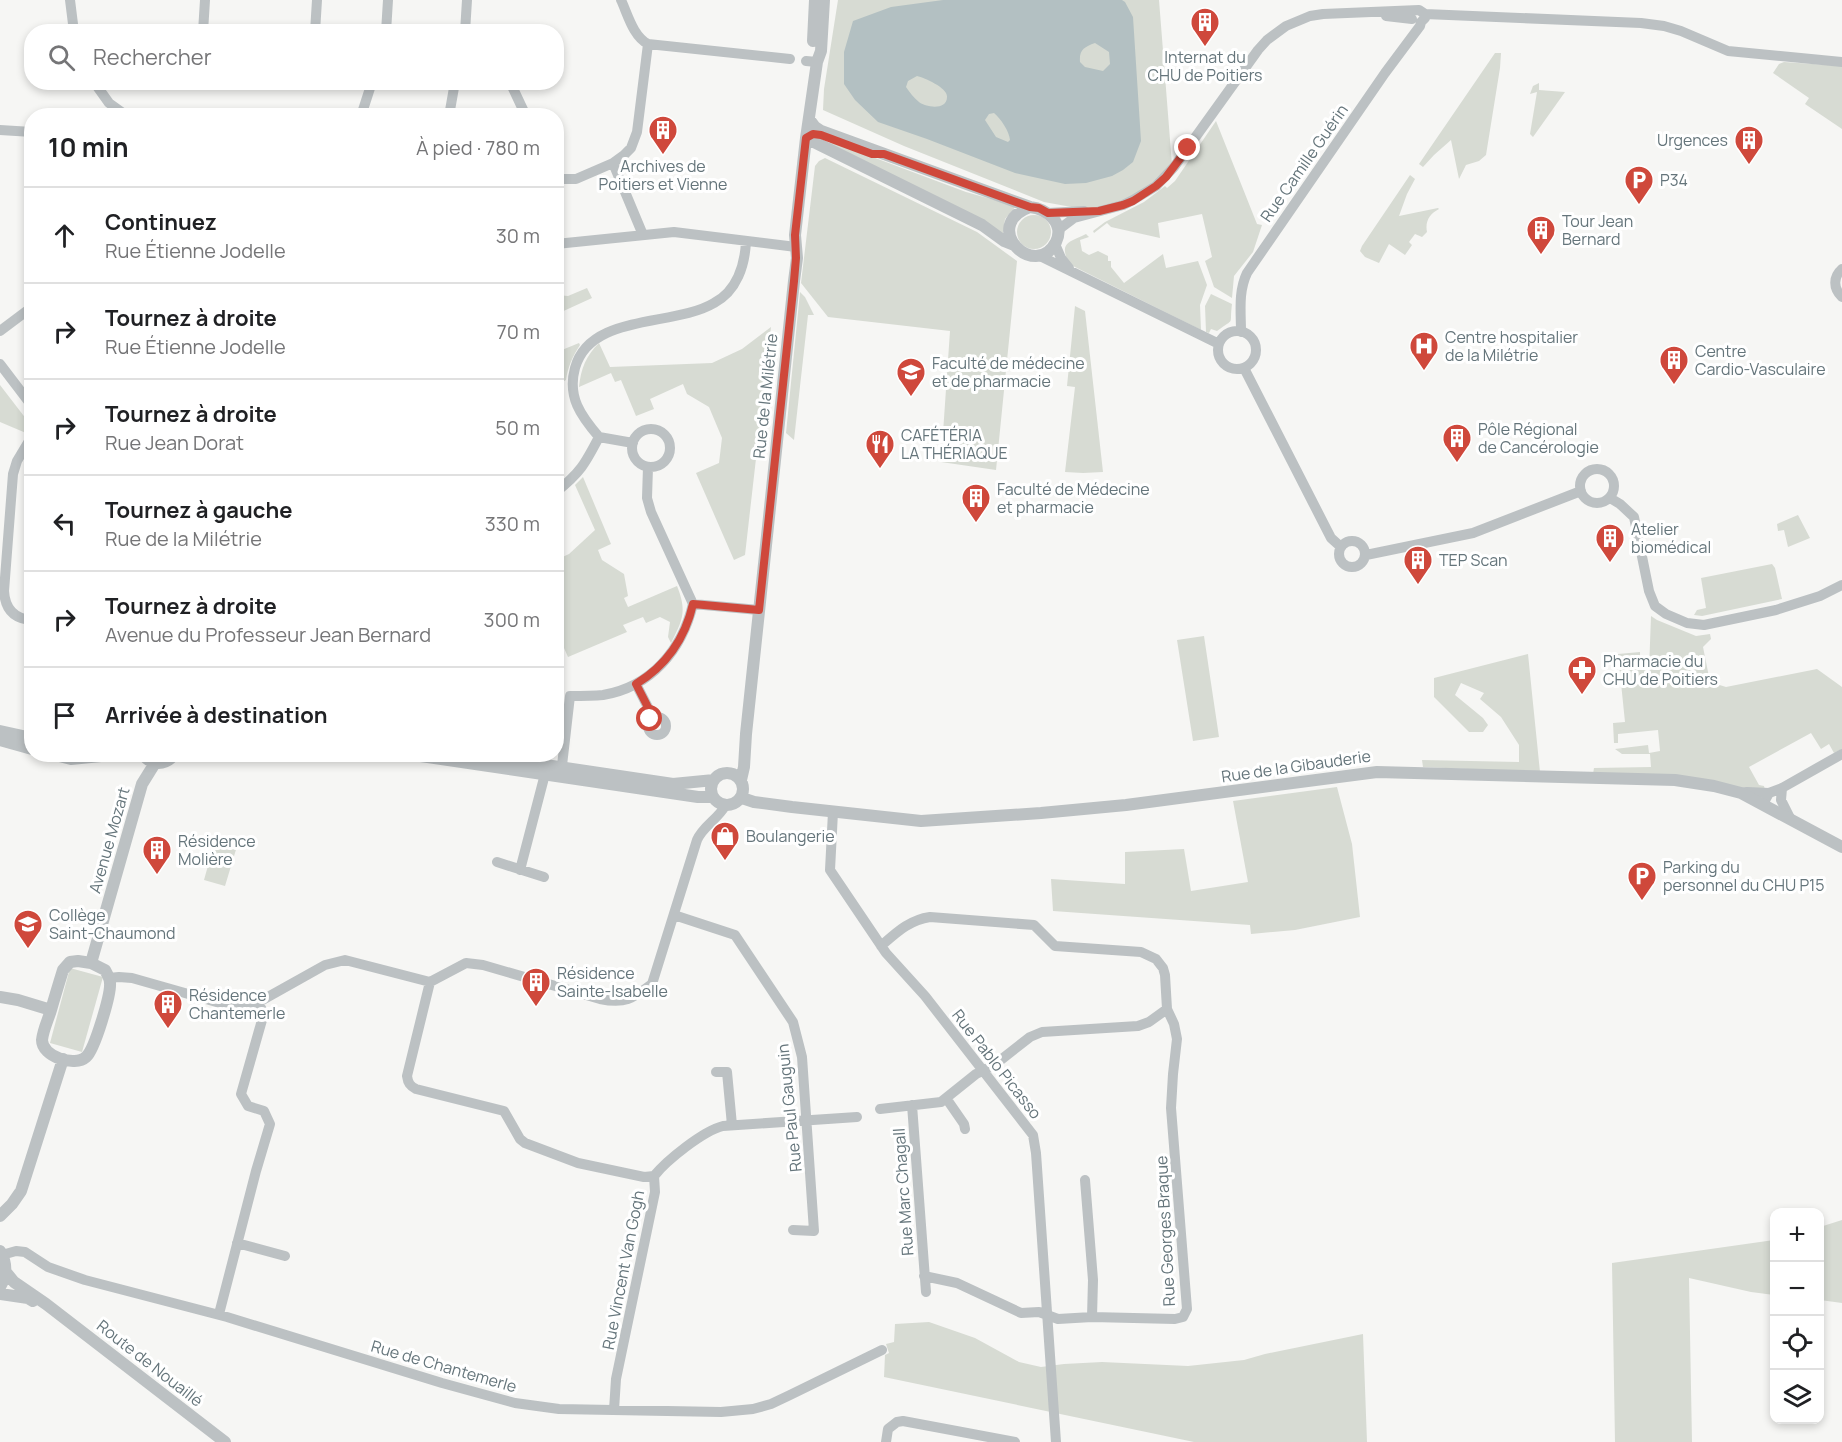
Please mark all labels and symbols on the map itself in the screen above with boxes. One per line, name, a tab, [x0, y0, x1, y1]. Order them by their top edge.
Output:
building icon: Internat du CHU de Poitiers	[1189, 6, 1221, 48]
place label: Internat du CHU de Poitiers	[1147, 46, 1263, 86]
street label: Rue Camille Guérin	[1255, 100, 1353, 226]
building icon: Archives de Poitiers et Vienne	[647, 114, 679, 156]
building icon: Urgences	[1733, 124, 1765, 166]
place label: Urgences	[1657, 129, 1728, 151]
route end	[1174, 134, 1200, 160]
place label: Archives de Poitiers et Vienne	[599, 155, 727, 195]
parking icon: P34	[1623, 164, 1655, 206]
place label: P34	[1660, 169, 1688, 191]
place label: Tour Jean Bernard	[1562, 210, 1633, 250]
building icon: Tour Jean Bernard	[1525, 214, 1557, 256]
place label: Centre hospitalier de la Milétrie	[1445, 326, 1578, 366]
hospital icon: Centre hospitalier de la Milétrie	[1408, 330, 1440, 372]
street label: Rue de la Milétrie	[747, 332, 783, 460]
place label: Centre Cardio-Vasculaire	[1695, 340, 1826, 380]
building icon: Centre Cardio-Vasculaire	[1658, 344, 1690, 386]
place label: Faculté de médecine et de pharmacie	[932, 352, 1085, 392]
school or university icon: Faculté de médecine et de pharmacie	[895, 356, 927, 398]
place label: Pôle Régional de Cancérologie	[1478, 418, 1599, 458]
building icon: Pôle Régional de Cancérologie	[1441, 422, 1473, 464]
place label: CAFÉTÉRIA LA THÉRIAQUE	[901, 424, 1008, 464]
restaurant icon: CAFÉTÉRIA LA THÉRIAQUE	[864, 428, 896, 470]
place label: Faculté de Médecine et pharmacie	[997, 478, 1150, 518]
building icon: Faculté de Médecine et pharmacie	[960, 482, 992, 524]
place label: Atelier biomédical	[1631, 518, 1711, 558]
building icon: Atelier biomédical	[1594, 522, 1626, 564]
building icon: TEP Scan	[1402, 544, 1434, 586]
place label: TEP Scan	[1439, 549, 1508, 571]
place label: Pharmacie du CHU de Poitiers	[1603, 650, 1718, 690]
pharmacy icon: Pharmacie du CHU de Poitiers	[1566, 654, 1598, 696]
route start	[636, 705, 662, 731]
street label: Rue de la Gibauderie	[1220, 745, 1372, 787]
street label: Avenue Mozart	[83, 784, 135, 896]
shop icon: Boulangerie	[709, 820, 741, 862]
place label: Boulangerie	[746, 825, 835, 847]
place label: Résidence Molière	[178, 830, 256, 870]
building icon: Résidence Molière	[141, 834, 173, 876]
place label: Parking du personnel du CHU P15	[1663, 856, 1825, 896]
parking icon: Parking du personnel du CHU P15	[1626, 860, 1658, 902]
place label: Collège Saint-Chaumond	[49, 904, 175, 944]
school or university icon: Collège Saint-Chaumond	[12, 908, 44, 950]
place label: Résidence Sainte-Isabelle	[557, 962, 668, 1002]
building icon: Résidence Sainte-Isabelle	[520, 966, 552, 1008]
place label: Résidence Chantemerle	[189, 984, 285, 1024]
building icon: Résidence Chantemerle	[152, 988, 184, 1030]
street label: Rue Pablo Picasso	[947, 1005, 1047, 1123]
street label: Rue Paul Gauguin	[771, 1043, 807, 1173]
street label: Rue Marc Chagall	[888, 1127, 918, 1257]
street label: Rue Georges Braque	[1150, 1155, 1180, 1307]
street label: Rue Vincent Van Gogh	[597, 1189, 649, 1351]
street label: Route de Nouaillé	[92, 1315, 208, 1411]
street label: Rue de Chantemerle	[369, 1335, 519, 1397]

